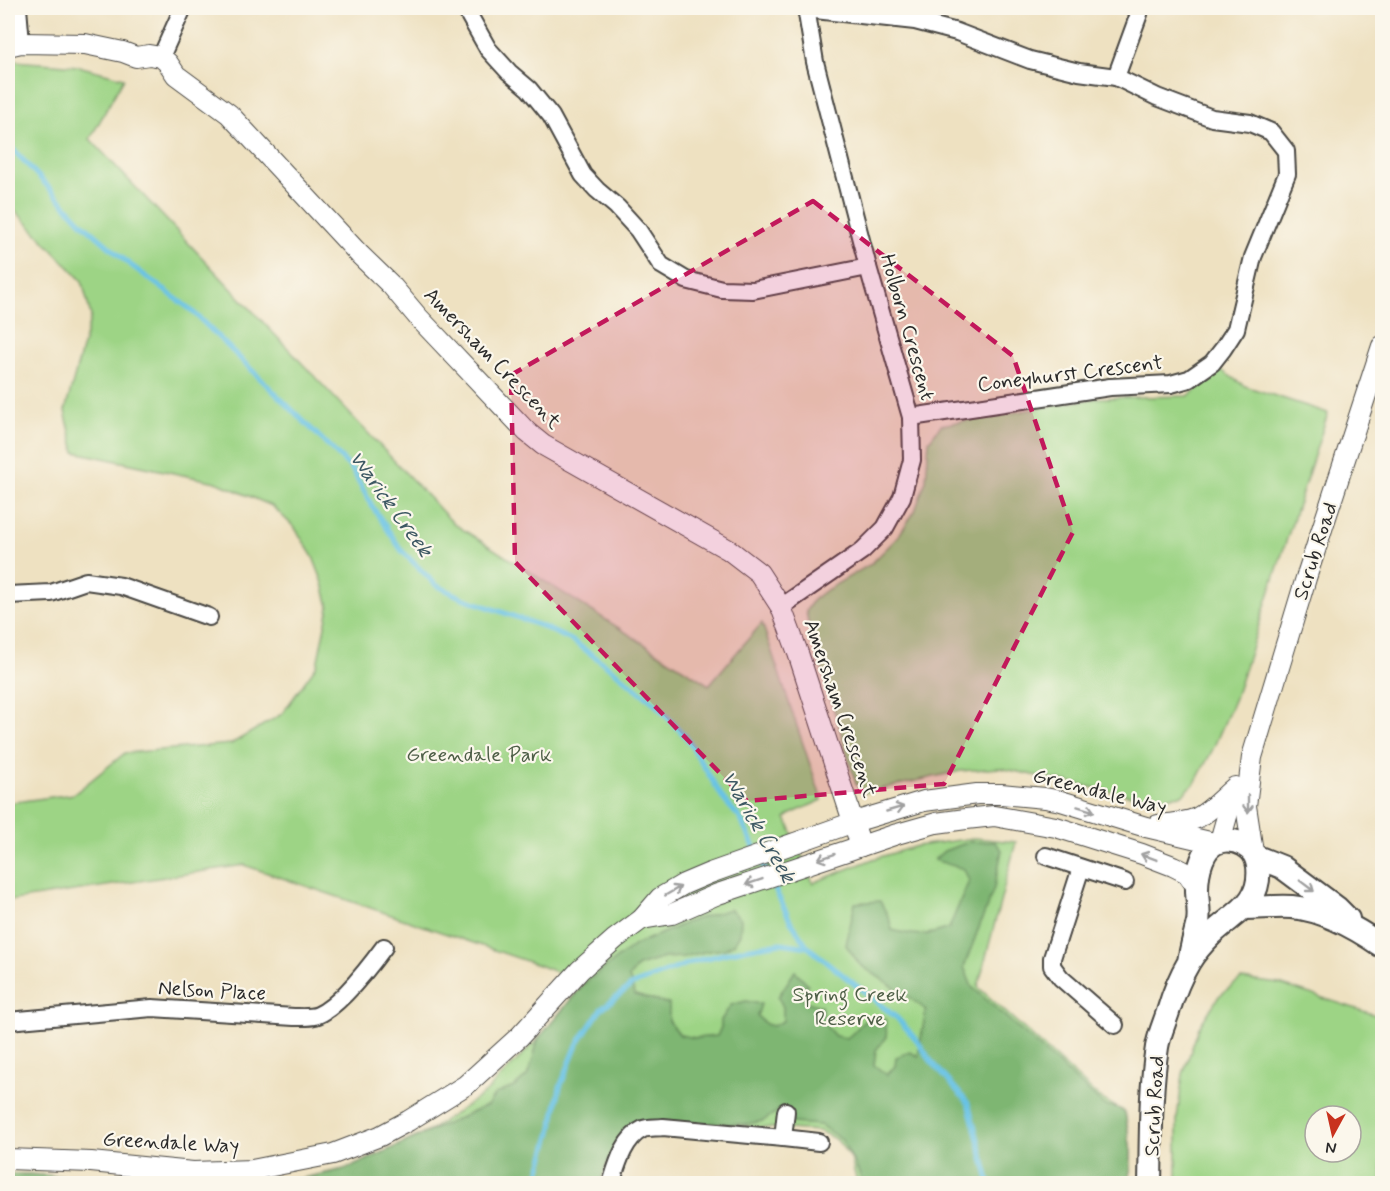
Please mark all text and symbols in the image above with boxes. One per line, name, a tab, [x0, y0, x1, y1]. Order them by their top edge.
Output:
street label: Holborn Crescent	[873, 251, 941, 404]
street label: Amersham Crescent	[417, 282, 568, 436]
street label: Coneyhurst Crescent	[976, 349, 1165, 399]
water label: Warick Creek	[342, 445, 439, 564]
street label: Scrub Road	[1287, 499, 1345, 604]
street label: Amersham Crescent	[796, 615, 884, 802]
park label: Greendale Park	[406, 741, 552, 769]
street label: Greendale Way	[1030, 762, 1170, 822]
water label: Warick Creek	[715, 766, 803, 890]
one-way arrow	[1242, 794, 1254, 814]
one-way arrow	[885, 803, 904, 814]
one-way arrow	[1077, 804, 1096, 815]
one-way arrow	[1140, 851, 1159, 862]
one-way arrow	[817, 853, 836, 864]
one-way arrow	[745, 877, 764, 888]
one-way arrow	[1299, 879, 1315, 892]
one-way arrow	[663, 885, 681, 896]
street label: Nelson Place	[157, 974, 267, 1008]
park label: Spring Creek Reserve	[793, 981, 908, 1033]
street label: Scrub Road	[1138, 1055, 1172, 1157]
north arrow	[1303, 1104, 1363, 1164]
street label: Greendale Way	[102, 1125, 240, 1161]
text: N	[1324, 1136, 1338, 1159]

